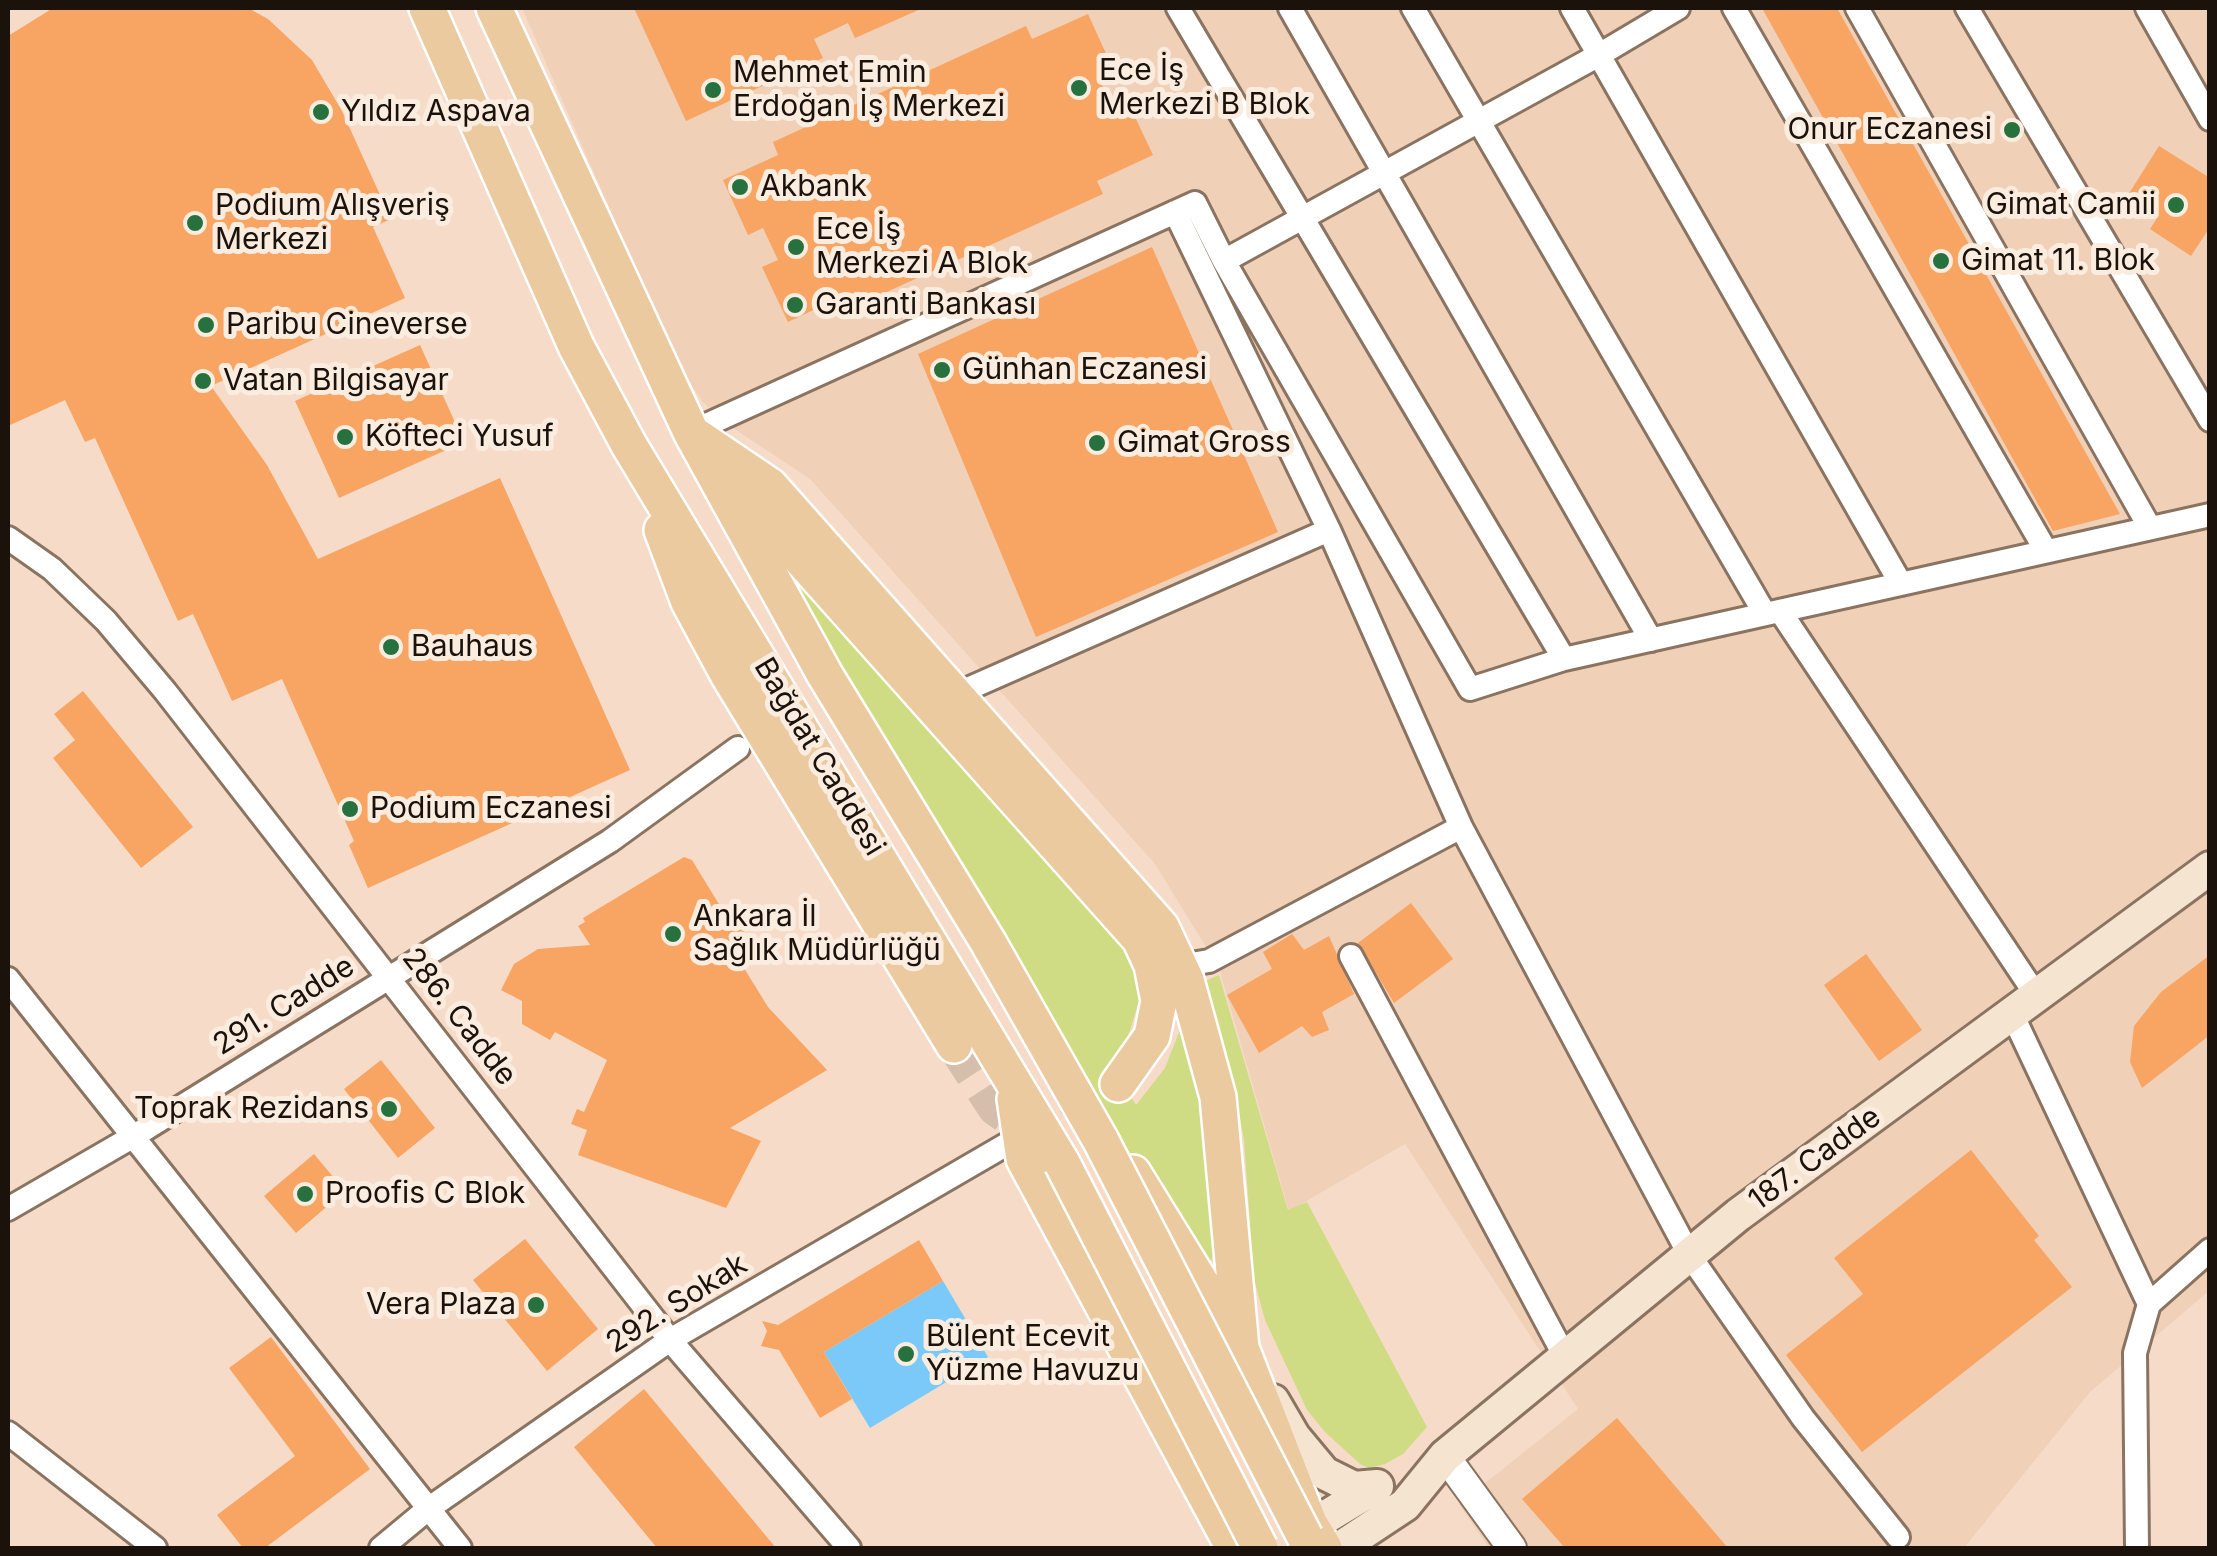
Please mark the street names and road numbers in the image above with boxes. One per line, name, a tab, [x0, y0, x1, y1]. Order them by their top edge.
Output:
street label: Bağdat Caddesi	[746, 652, 892, 862]
street label: 286. Cadde	[394, 941, 524, 1093]
street label: 291. Cadde	[207, 949, 361, 1063]
street label: 187. Cadde	[1742, 1099, 1888, 1219]
street label: 292. Sokak	[600, 1247, 754, 1361]

